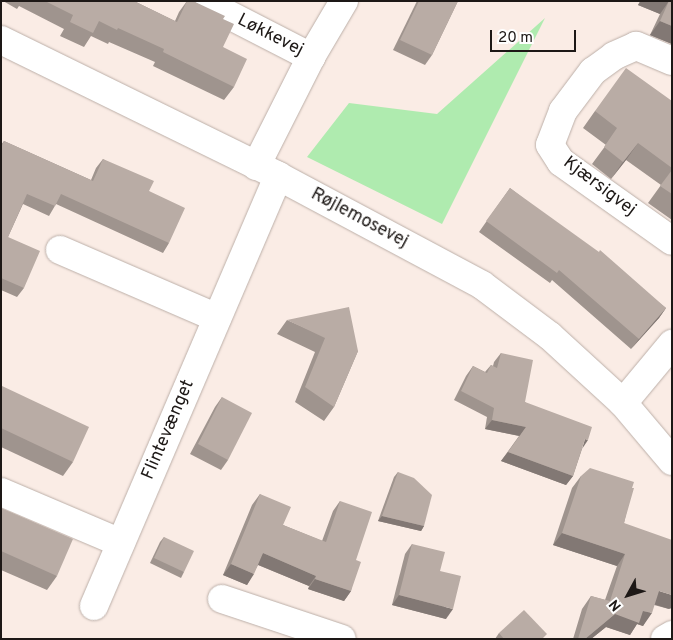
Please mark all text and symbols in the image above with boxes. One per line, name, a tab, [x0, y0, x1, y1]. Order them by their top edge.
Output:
street label: Løkkevej	[233, 10, 307, 62]
scale bar	[493, 20, 579, 52]
text: 20 m	[498, 29, 533, 48]
street label: Kjærsigvej	[558, 153, 640, 221]
street label: Røjlemosevej	[307, 184, 411, 254]
street label: Flintevænget	[138, 377, 200, 483]
north arrow	[603, 570, 653, 620]
text: N	[606, 595, 626, 614]

